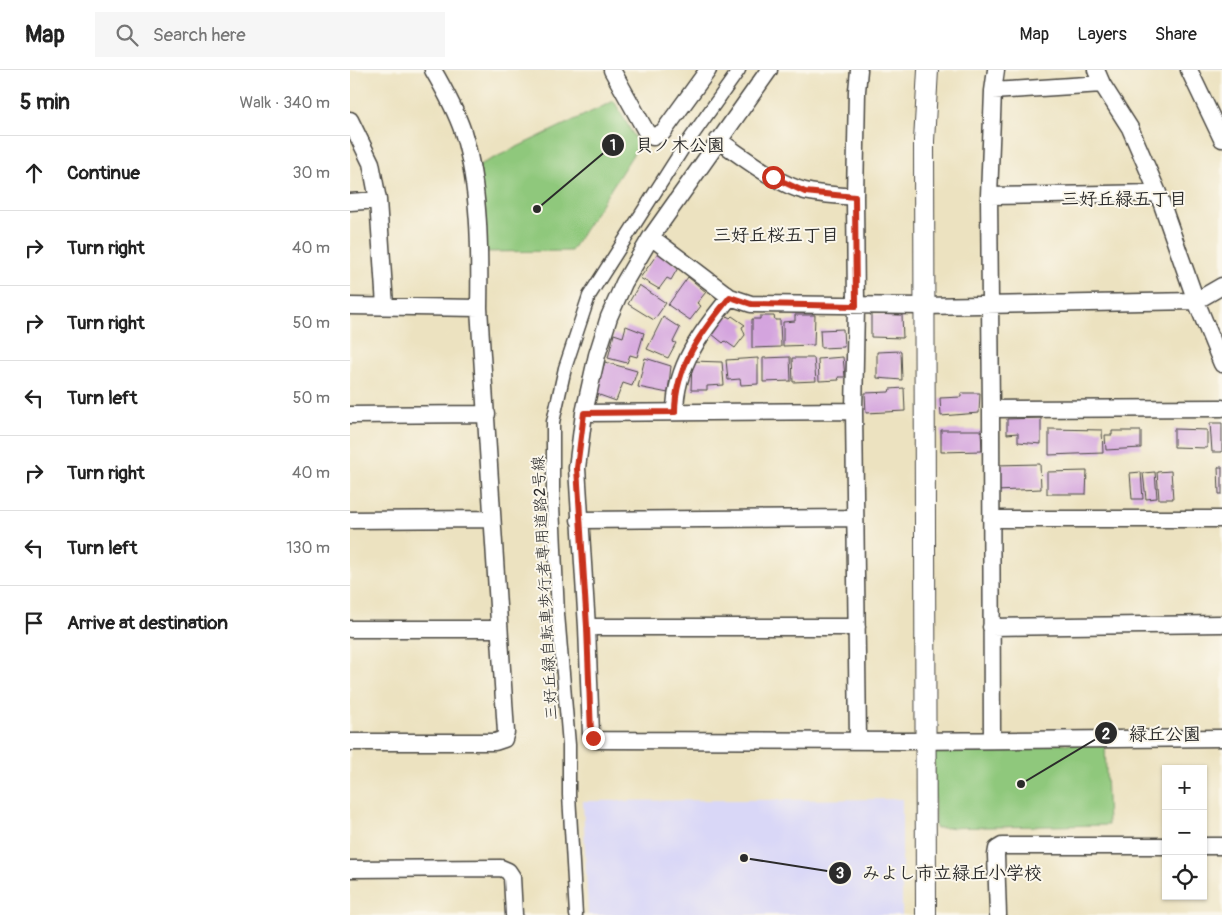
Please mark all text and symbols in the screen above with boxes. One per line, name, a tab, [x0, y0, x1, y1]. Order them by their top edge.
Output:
search box	[95, 12, 445, 57]
text: Map	[25, 20, 65, 49]
icon: search	[113, 21, 141, 49]
text: Search here	[153, 23, 246, 47]
text: Map	[1020, 23, 1049, 46]
text: Layers	[1077, 23, 1127, 46]
text: Share	[1155, 23, 1197, 46]
text: 5 min	[20, 89, 70, 116]
text: Walk · 340 m	[239, 93, 330, 113]
callout: 貝ノ木公園	[600, 129, 735, 162]
text: 貝ノ木公園	[635, 134, 725, 157]
text: 1	[610, 136, 616, 155]
icon: ahead	[20, 159, 48, 187]
text: Continue	[67, 161, 140, 185]
text: 30 m	[292, 163, 330, 183]
route start	[762, 166, 785, 189]
district label: 三好丘緑五丁目	[1061, 188, 1187, 211]
district label: 三好丘桜五丁目	[713, 224, 839, 247]
icon: right	[20, 234, 48, 262]
text: Turn right	[67, 236, 145, 260]
text: 40 m	[292, 238, 330, 258]
icon: right	[20, 309, 48, 337]
text: Turn right	[67, 311, 145, 335]
text: 50 m	[293, 313, 330, 333]
icon: left	[20, 384, 48, 412]
text: Turn left	[67, 386, 137, 410]
text: 50 m	[293, 388, 330, 408]
street label: 三好丘緑自転車歩行者専用道路2号線	[528, 455, 562, 721]
icon: right	[20, 459, 48, 487]
text: Turn right	[67, 461, 145, 485]
text: 40 m	[292, 463, 330, 483]
icon: left	[20, 534, 48, 562]
text: Turn left	[67, 536, 137, 560]
text: 130 m	[286, 538, 330, 558]
icon: arrive	[20, 609, 48, 637]
text: Arrive at destination	[67, 611, 228, 635]
callout: 緑丘公園	[1094, 717, 1211, 750]
text: 緑丘公園	[1129, 723, 1201, 746]
text: 2	[1102, 725, 1110, 744]
route end	[582, 727, 605, 750]
map controls	[1162, 765, 1207, 900]
button: +	[1162, 765, 1207, 810]
button: −	[1162, 810, 1207, 855]
button: locate	[1162, 855, 1207, 900]
callout: みよし市立緑丘小学校	[827, 856, 1052, 889]
text: みよし市立緑丘小学校	[862, 862, 1042, 885]
text: 3	[836, 864, 844, 883]

